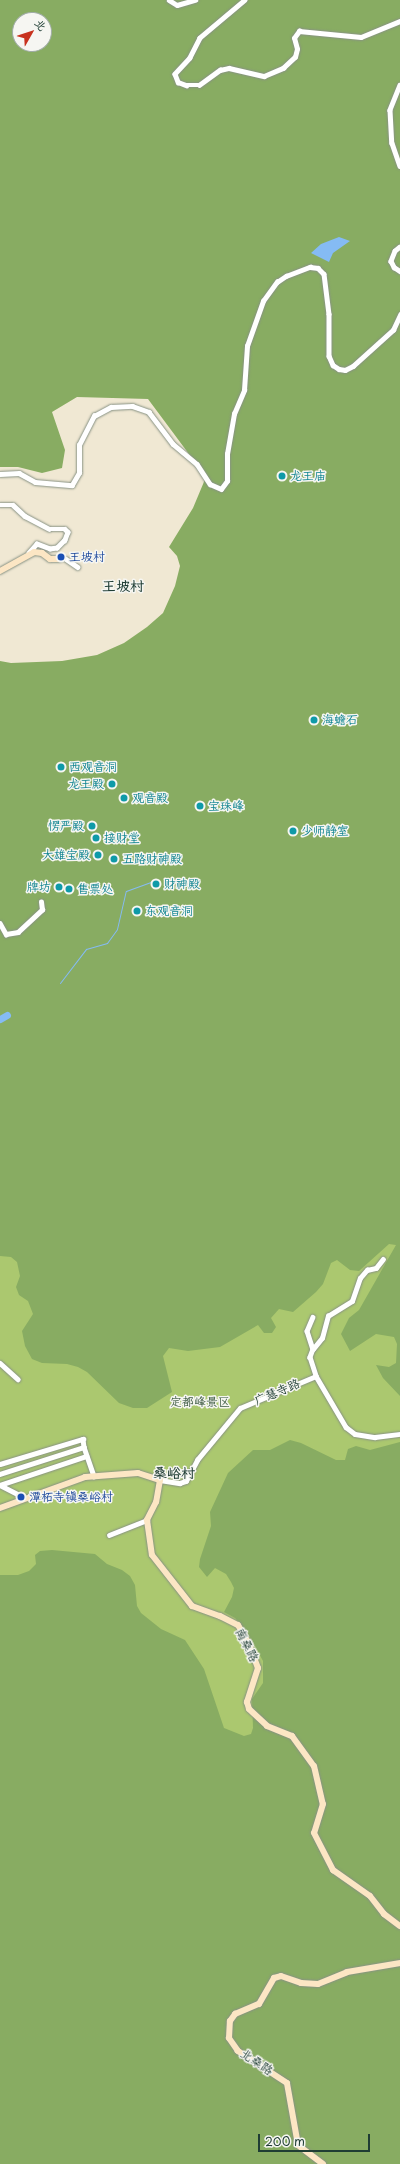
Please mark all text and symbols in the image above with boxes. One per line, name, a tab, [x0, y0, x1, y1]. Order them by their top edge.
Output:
north arrow	[12, 12, 52, 52]
text: 北	[31, 15, 51, 34]
place label: 龙王庙	[290, 469, 326, 483]
marker: 龙王庙	[277, 471, 287, 481]
place label: 王坡村	[69, 550, 105, 564]
marker: 王坡村	[56, 552, 66, 562]
district label: 王坡村	[102, 578, 144, 594]
place label: 海蟾石	[322, 713, 358, 727]
marker: 海蟾石	[309, 715, 319, 725]
place label: 西观音洞	[69, 760, 117, 774]
marker: 西观音洞	[56, 762, 66, 772]
place label: 龙王殿	[68, 777, 104, 791]
marker: 龙王殿	[107, 779, 117, 789]
place label: 观音殿	[132, 791, 168, 805]
marker: 观音殿	[119, 793, 129, 803]
place label: 宝珠峰	[208, 799, 244, 813]
marker: 宝珠峰	[195, 801, 205, 811]
place label: 愣严殿	[48, 819, 84, 833]
marker: 愣严殿	[87, 821, 97, 831]
place label: 少师静室	[301, 824, 349, 838]
marker: 少师静室	[288, 826, 298, 836]
place label: 接财堂	[104, 831, 140, 845]
marker: 接财堂	[91, 833, 101, 843]
place label: 大雄宝殿	[42, 848, 90, 862]
marker: 大雄宝殿	[93, 850, 103, 860]
place label: 五路财神殿	[122, 852, 182, 866]
marker: 五路财神殿	[109, 854, 119, 864]
place label: 财神殿	[164, 877, 200, 891]
marker: 财神殿	[151, 879, 161, 889]
place label: 牌坊	[27, 880, 51, 894]
marker: 牌坊	[54, 882, 64, 892]
place label: 售票处	[77, 882, 113, 896]
marker: 售票处	[64, 884, 74, 894]
place label: 东观音洞	[145, 904, 193, 918]
marker: 东观音洞	[132, 906, 142, 916]
street label: 广慧寺路	[252, 1376, 302, 1408]
park label: 定都峰景区	[170, 1395, 230, 1409]
district label: 桑峪村	[153, 1465, 195, 1481]
place label: 潭柘寺镇桑峪村	[29, 1490, 113, 1504]
marker: 潭柘寺镇桑峪村	[16, 1492, 26, 1502]
street label: 南桑路	[232, 1626, 262, 1664]
street label: 北桑路	[238, 2046, 276, 2078]
scale bar	[260, 2126, 372, 2152]
text: 200 m	[265, 2132, 305, 2150]

